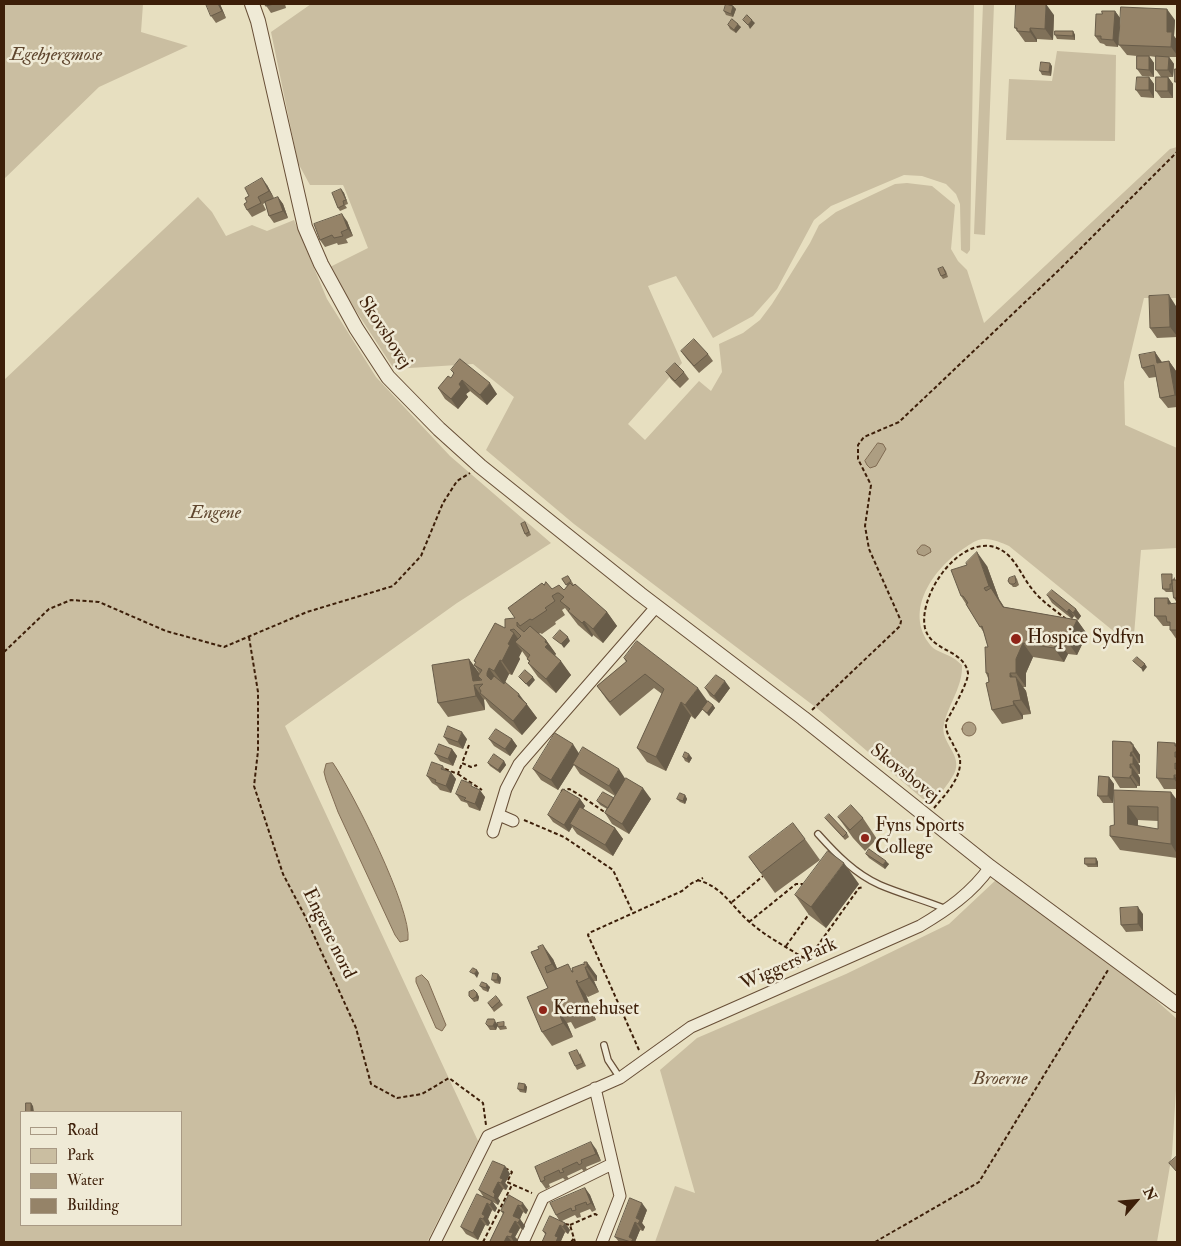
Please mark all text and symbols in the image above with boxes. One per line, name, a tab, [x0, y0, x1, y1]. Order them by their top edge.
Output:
park label: Egebjergmose	[10, 45, 102, 67]
street label: Skovsbovej	[352, 293, 416, 373]
park label: Engene	[189, 503, 241, 525]
place label: Hospice Sydfyn	[1027, 628, 1144, 650]
marker: Hospice Sydfyn	[1009, 632, 1023, 646]
street label: Skovsbovej	[865, 740, 943, 808]
place label: Fyns Sports College	[875, 816, 964, 860]
marker: Fyns Sports College	[859, 832, 871, 844]
street label: Engene nord	[296, 885, 360, 983]
street label: Wiggers Park	[737, 934, 841, 996]
place label: Kernehuset	[553, 999, 639, 1021]
marker: Kernehuset	[537, 1004, 549, 1016]
park label: Broerne	[972, 1069, 1028, 1091]
legend	[20, 1111, 182, 1226]
text: Road	[67, 1121, 98, 1140]
text: Park	[67, 1146, 94, 1165]
text: Water	[67, 1171, 104, 1190]
north arrow	[1111, 1176, 1161, 1226]
text: N	[1139, 1185, 1160, 1203]
text: Building	[67, 1196, 119, 1215]

